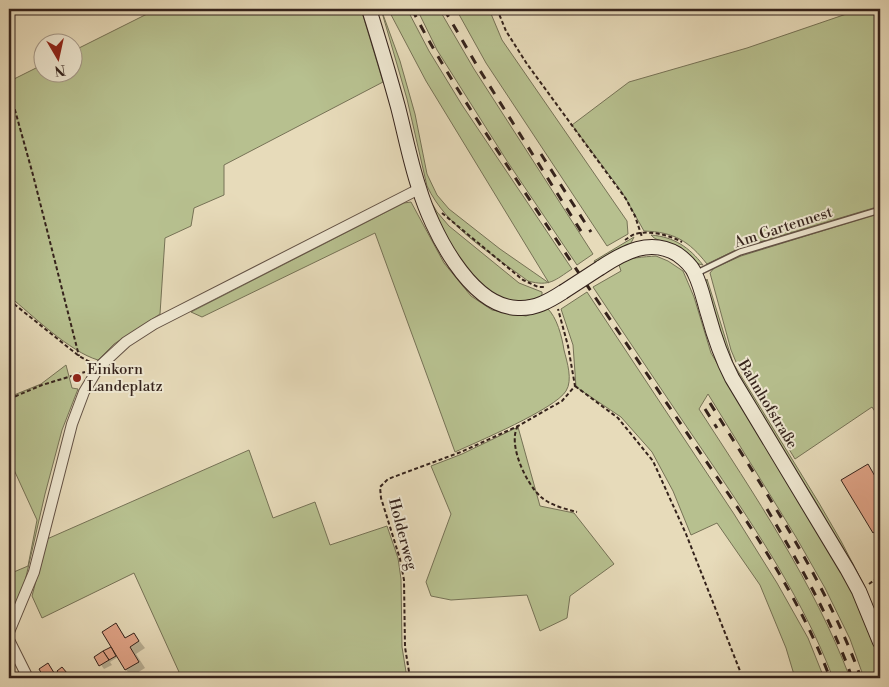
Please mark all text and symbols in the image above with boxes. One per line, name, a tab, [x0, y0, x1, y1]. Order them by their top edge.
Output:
north arrow	[32, 32, 82, 82]
text: N	[53, 60, 67, 80]
street label: Am Gartennest	[731, 202, 835, 253]
street label: Bahnhofstraße	[733, 355, 802, 452]
place label: Einkorn Landeplatz	[87, 360, 163, 396]
marker: Einkorn Landeplatz	[71, 372, 83, 384]
street label: Holderweg	[384, 496, 421, 572]

